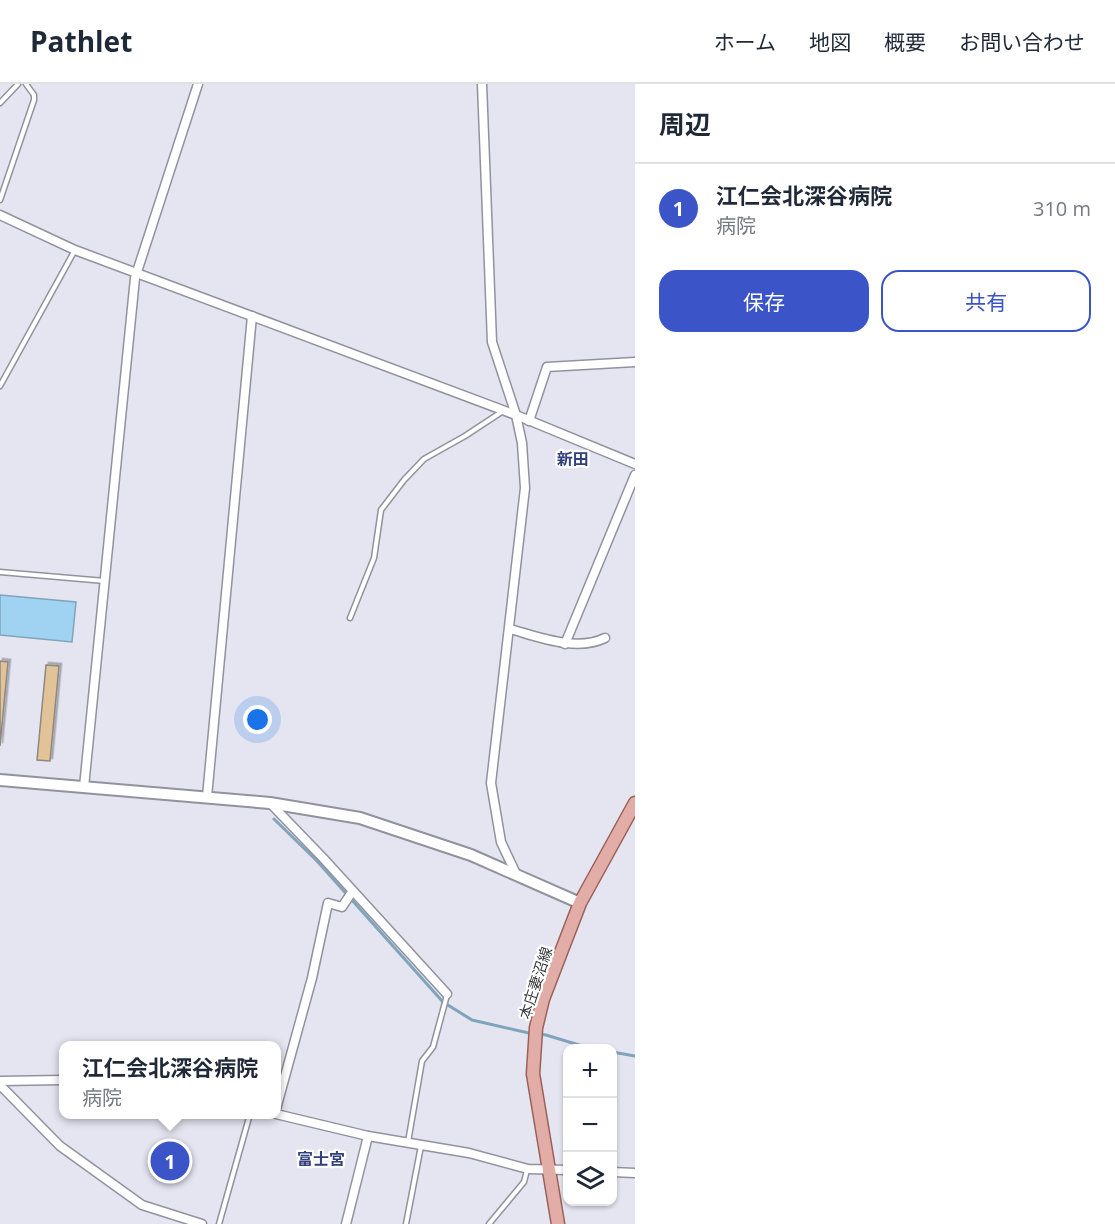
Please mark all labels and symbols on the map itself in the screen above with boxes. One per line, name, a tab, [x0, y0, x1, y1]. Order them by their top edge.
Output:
district label: 新田	[557, 448, 589, 470]
your location	[243, 705, 272, 734]
street label: 本庄妻沼線	[514, 944, 556, 1021]
pin: 1	[150, 1138, 190, 1184]
district label: 富士宮	[297, 1148, 345, 1170]

